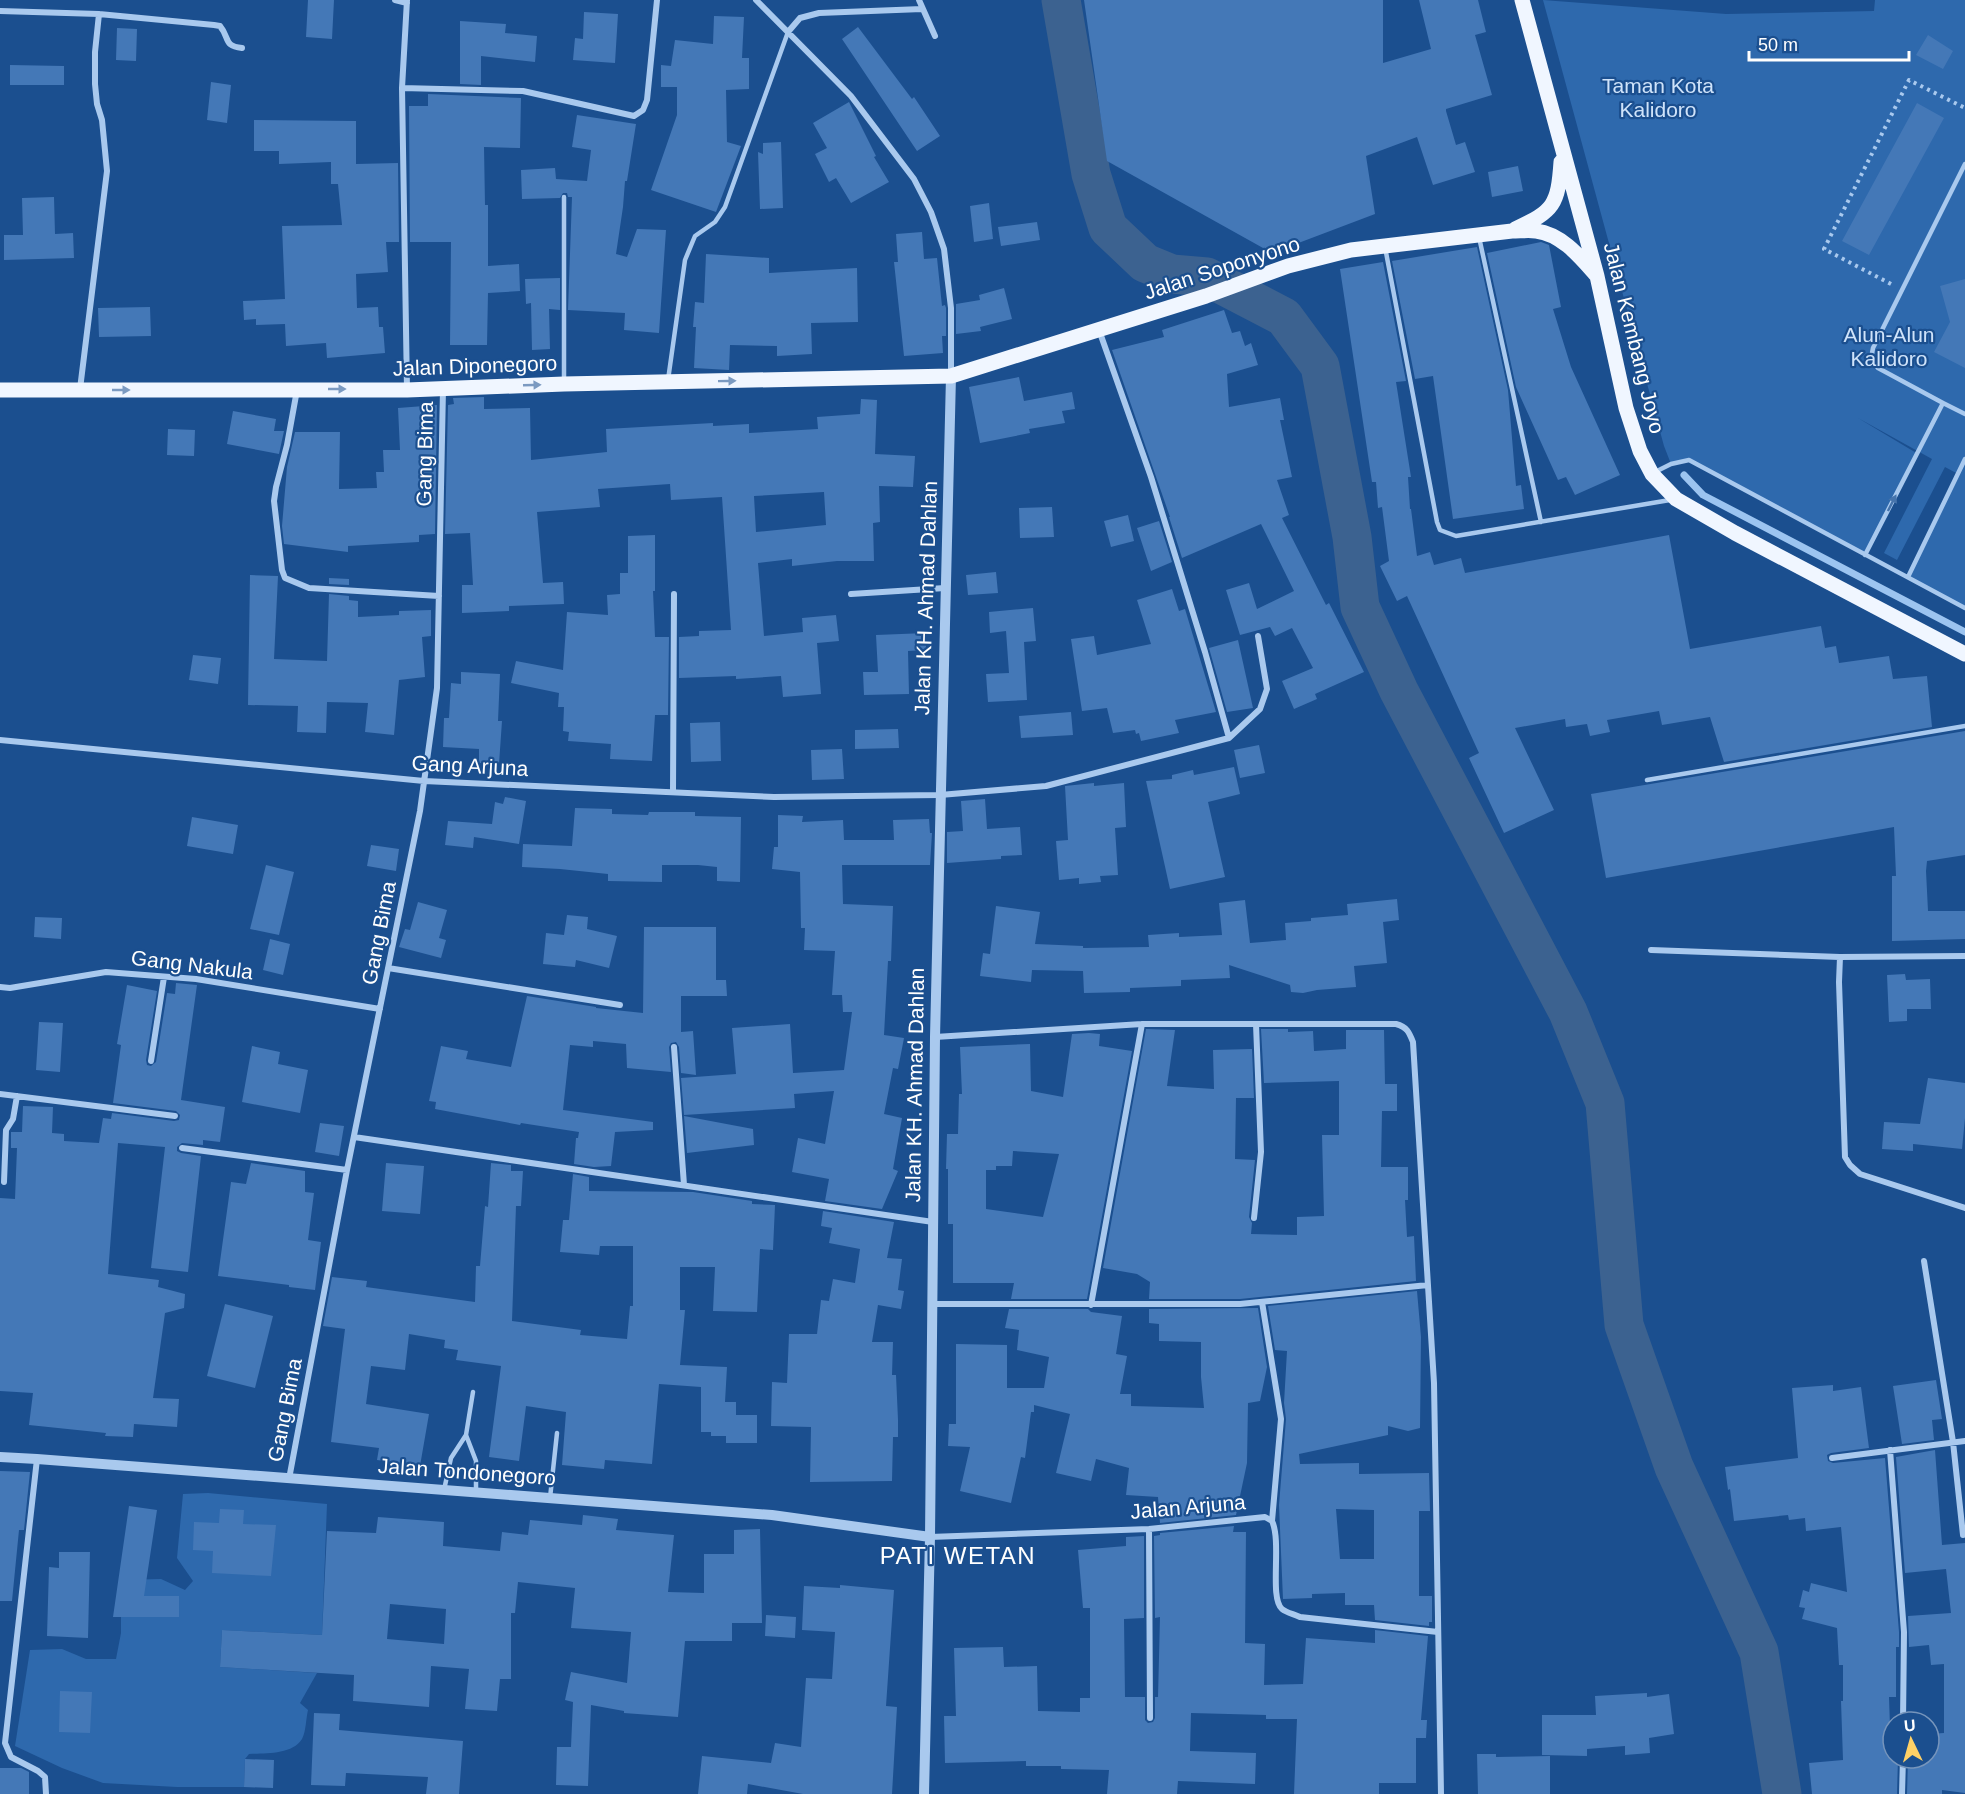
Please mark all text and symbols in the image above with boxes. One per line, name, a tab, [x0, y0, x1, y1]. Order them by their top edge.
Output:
scale bar	[1749, 24, 1910, 62]
text: 50 m	[1758, 35, 1798, 55]
park label: Taman Kota Kalidoro	[1602, 74, 1714, 121]
street label: Jalan Soponyono	[1141, 232, 1303, 304]
street label: Jalan Kembang Joyo	[1600, 240, 1669, 436]
park label: Alun-Alun Kalidoro	[1843, 323, 1935, 370]
street label: Jalan Diponegoro	[392, 351, 558, 380]
one-way arrow	[718, 376, 737, 386]
one-way arrow	[523, 380, 542, 389]
one-way arrow	[328, 384, 347, 394]
one-way arrow	[112, 385, 131, 395]
street label: Gang Bima	[412, 401, 437, 507]
street label: Jalan KH. Ahmad Dahlan	[910, 480, 941, 716]
one-way arrow	[1887, 494, 1897, 512]
street label: Gang Arjuna	[411, 751, 529, 780]
street label: Gang Bima	[357, 879, 400, 987]
street label: Gang Nakula	[130, 946, 255, 983]
street label: Jalan KH. Ahmad Dahlan	[901, 967, 928, 1202]
street label: Gang Bima	[263, 1356, 306, 1464]
street label: Jalan Tondonegoro	[377, 1454, 557, 1489]
street label: Jalan Arjuna	[1129, 1490, 1247, 1523]
district label: PATI WETAN	[880, 1542, 1036, 1569]
north arrow	[1881, 1710, 1941, 1770]
text: U	[1903, 1717, 1916, 1735]

